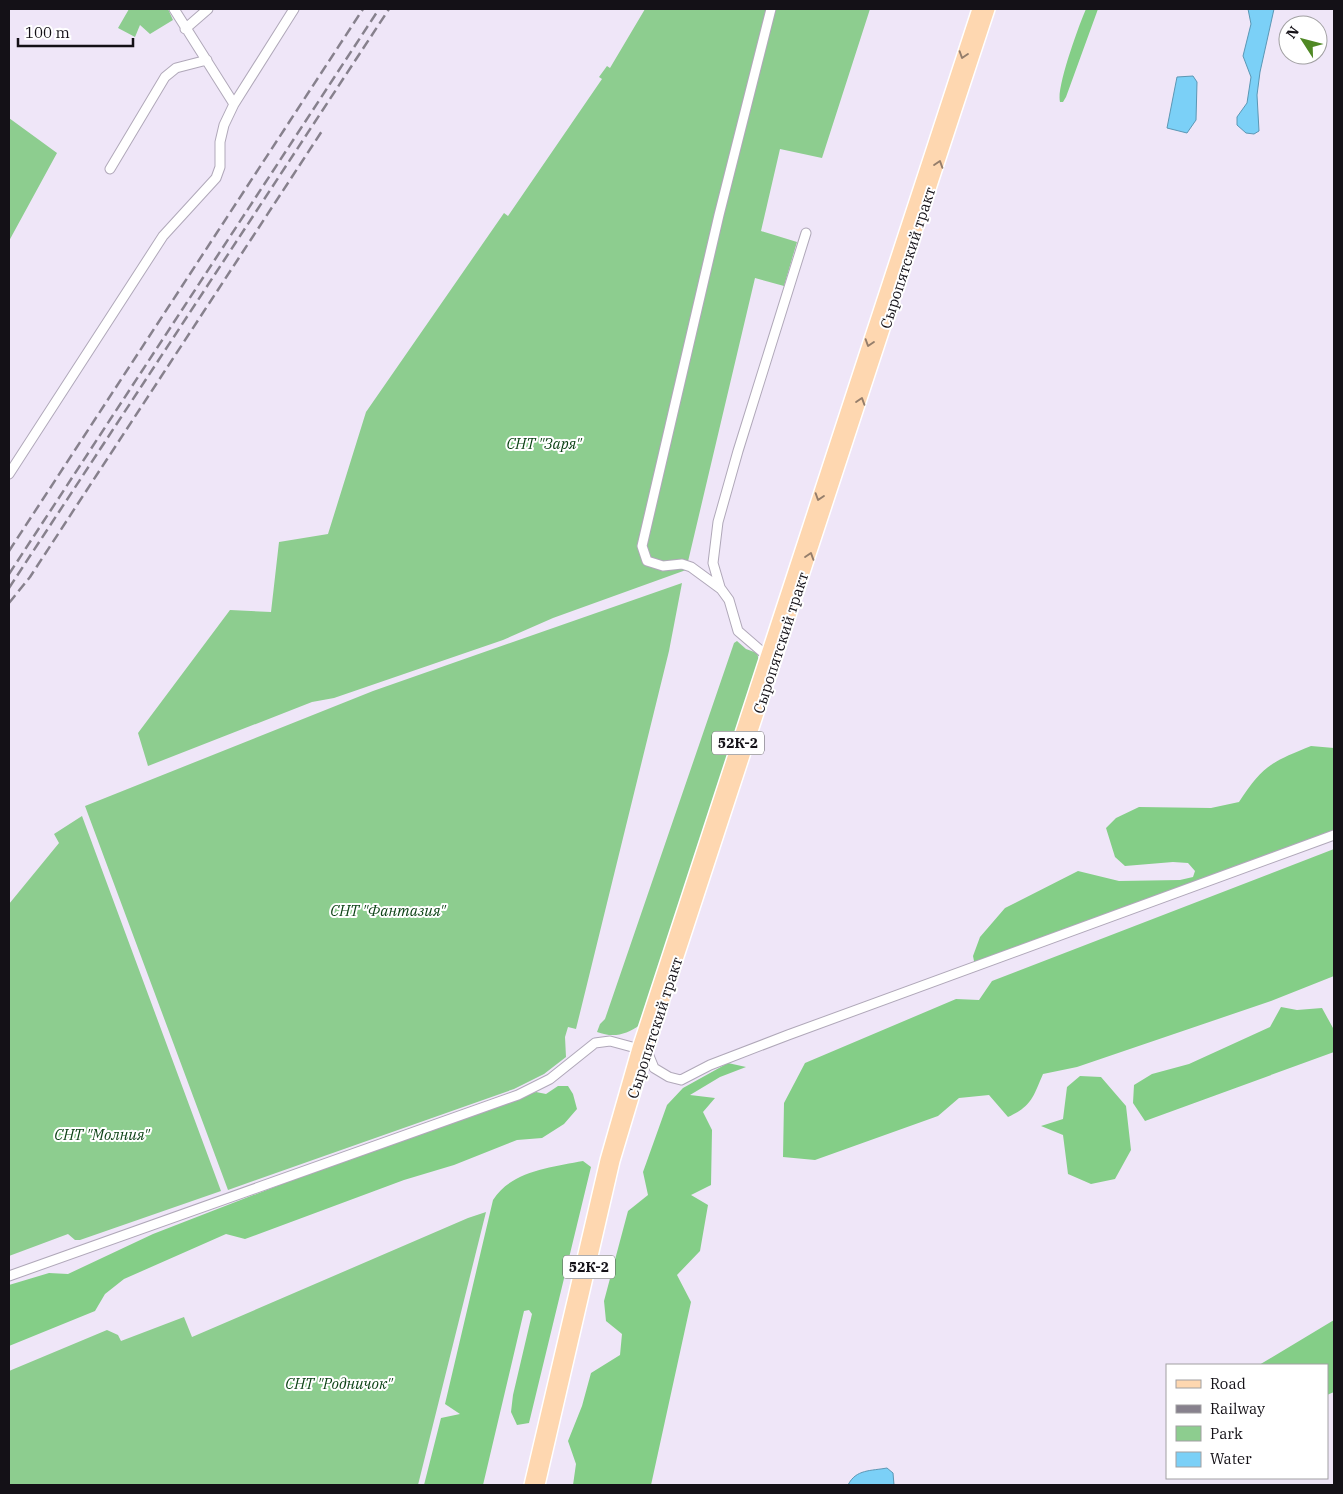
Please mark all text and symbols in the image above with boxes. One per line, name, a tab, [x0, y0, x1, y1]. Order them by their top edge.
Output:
scale bar	[18, 15, 132, 47]
north arrow	[1278, 15, 1328, 65]
text: 100 m	[25, 23, 70, 42]
text: N	[1282, 23, 1303, 42]
one-way arrow	[959, 50, 969, 59]
one-way arrow	[933, 160, 943, 169]
street label: Сыропятский тракт	[876, 184, 939, 331]
one-way arrow	[865, 338, 875, 346]
one-way arrow	[855, 398, 865, 406]
park label: СНТ "Заря"	[506, 434, 583, 453]
one-way arrow	[814, 492, 824, 501]
one-way arrow	[804, 552, 814, 560]
street label: Сыропятский тракт	[749, 569, 812, 716]
road number: 52К-2	[712, 731, 764, 754]
park label: СНТ "Фантазия"	[330, 901, 447, 920]
street label: Сыропятский тракт	[623, 954, 686, 1101]
park label: СНТ "Молния"	[54, 1125, 151, 1144]
road number: 52К-2	[563, 1256, 615, 1278]
legend	[1166, 1364, 1328, 1479]
park label: СНТ "Родничок"	[285, 1374, 394, 1393]
text: Road	[1210, 1374, 1246, 1393]
text: Railway	[1210, 1399, 1265, 1418]
text: Park	[1210, 1424, 1243, 1443]
text: Water	[1210, 1449, 1252, 1468]

